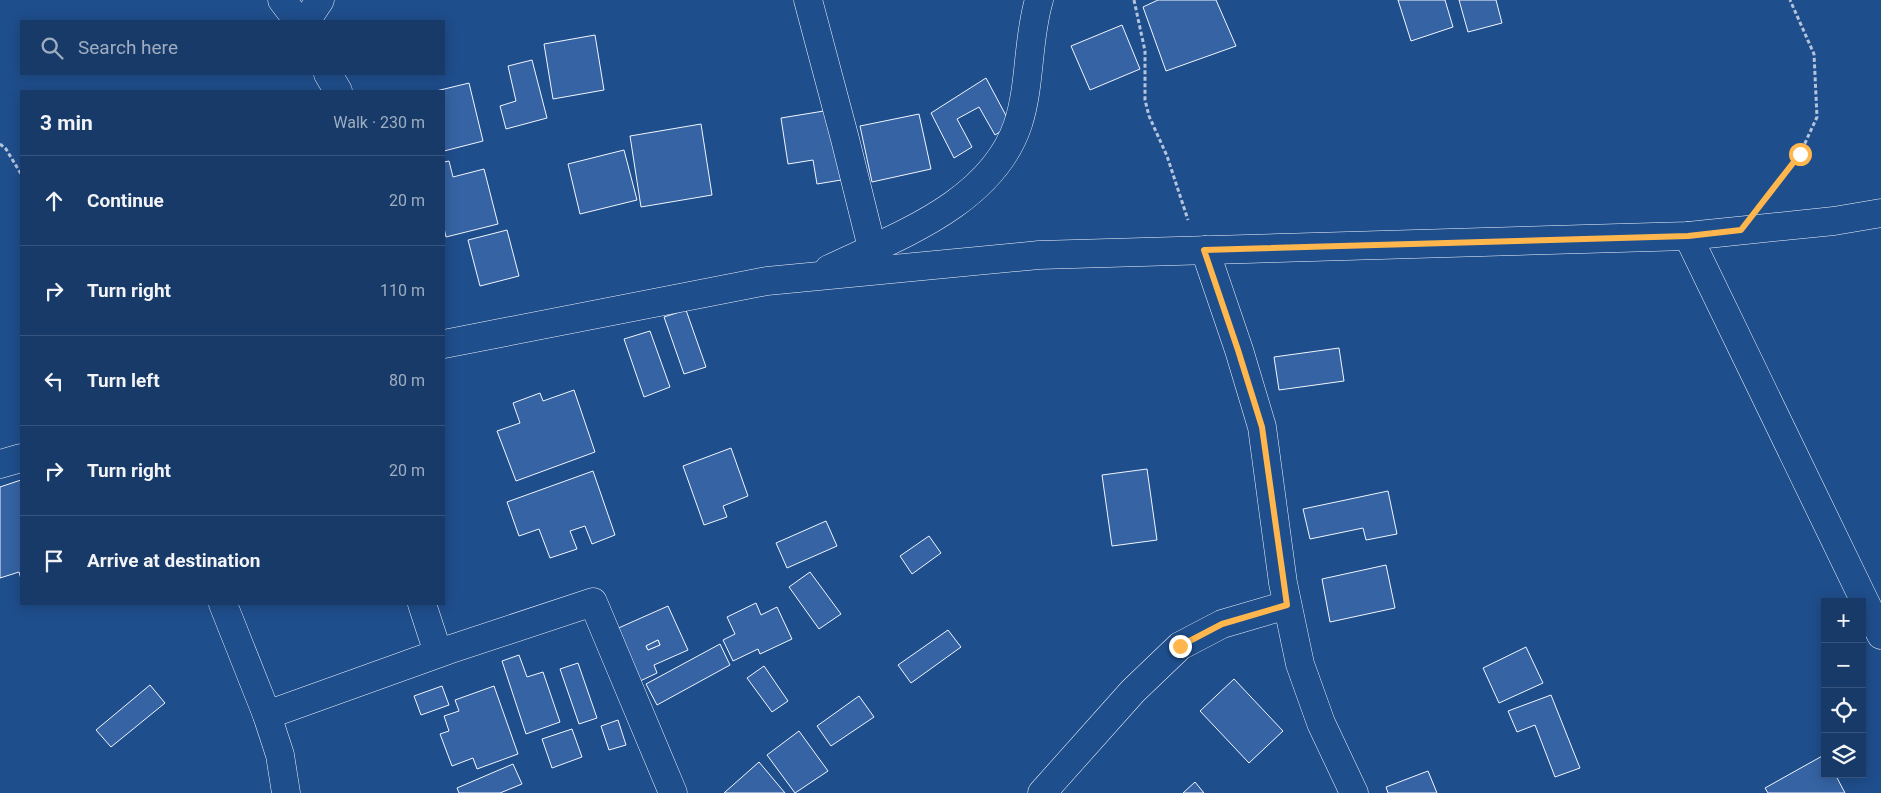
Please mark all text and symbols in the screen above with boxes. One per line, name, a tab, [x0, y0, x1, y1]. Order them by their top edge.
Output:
search box	[20, 20, 445, 75]
icon: search	[38, 34, 66, 62]
text: Search here	[78, 36, 178, 59]
text: 3 min	[40, 111, 93, 135]
text: Walk · 230 m	[333, 113, 425, 132]
route start	[1789, 143, 1812, 166]
icon: ahead	[40, 187, 68, 215]
text: Continue	[87, 189, 164, 212]
text: 20 m	[389, 191, 425, 210]
icon: right	[40, 277, 68, 305]
text: Turn right	[87, 279, 171, 302]
text: 110 m	[380, 281, 425, 300]
icon: left	[40, 367, 68, 395]
text: Turn left	[87, 369, 160, 392]
text: 80 m	[389, 371, 425, 390]
icon: right	[40, 457, 68, 485]
text: Turn right	[87, 459, 171, 482]
text: 20 m	[389, 461, 425, 480]
icon: arrive	[40, 547, 68, 575]
text: Arrive at destination	[87, 549, 260, 572]
map controls	[1821, 598, 1866, 778]
button: +	[1821, 598, 1866, 643]
route end	[1169, 635, 1192, 658]
button: −	[1821, 643, 1866, 688]
button: locate	[1821, 688, 1866, 733]
button: layers	[1821, 733, 1866, 778]

